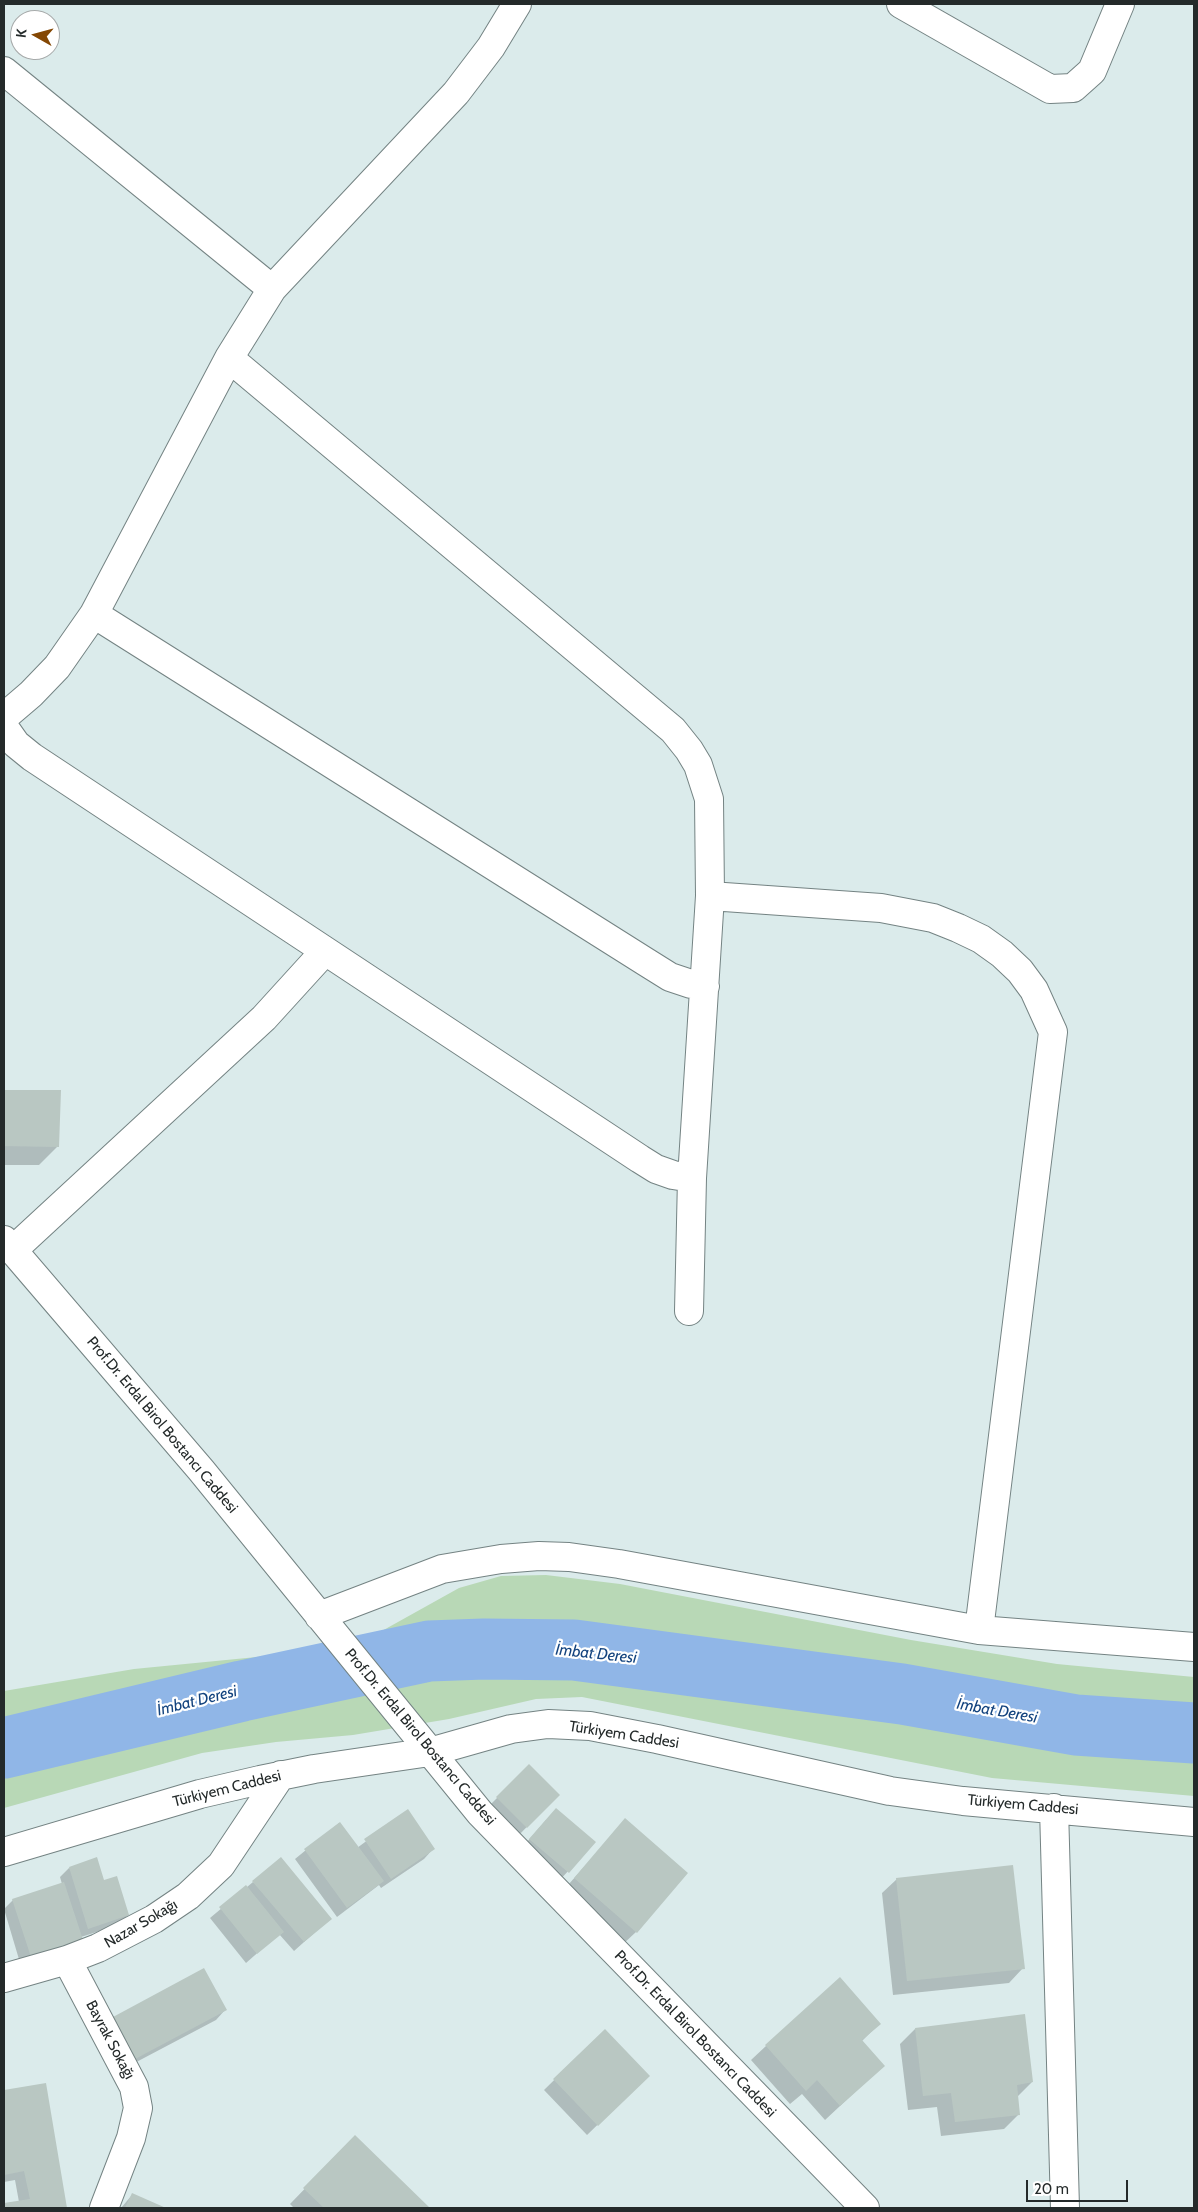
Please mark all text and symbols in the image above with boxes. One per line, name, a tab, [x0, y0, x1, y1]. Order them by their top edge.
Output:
north arrow	[10, 10, 60, 60]
text: K	[12, 28, 31, 39]
street label: Prof.Dr. Erdal Birol Bostancı Caddesi	[83, 1333, 241, 1517]
water label: İmbat Deresi	[554, 1640, 638, 1668]
street label: Prof.Dr. Erdal Birol Bostancı Caddesi	[341, 1645, 499, 1829]
water label: İmbat Deresi	[155, 1682, 239, 1720]
water label: İmbat Deresi	[955, 1694, 1039, 1728]
street label: Türkiyem Caddesi	[568, 1717, 680, 1753]
street label: Türkiyem Caddesi	[171, 1767, 283, 1811]
street label: Türkiyem Caddesi	[967, 1791, 1079, 1819]
street label: Nazar Sokağı	[101, 1896, 181, 1952]
street label: Prof.Dr. Erdal Birol Bostancı Caddesi	[610, 1947, 780, 2121]
street label: Bayrak Sokağı	[82, 1997, 138, 2083]
scale bar	[1028, 2170, 1130, 2202]
text: 20 m	[1034, 2180, 1069, 2198]

